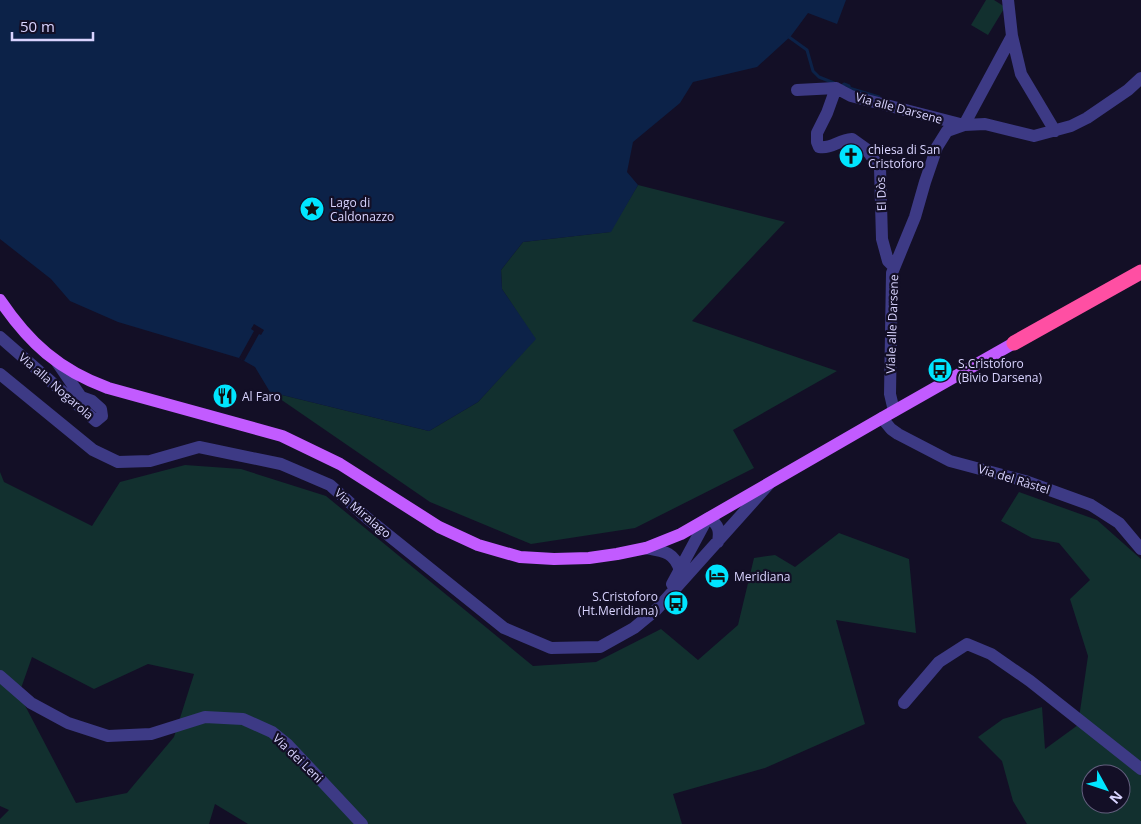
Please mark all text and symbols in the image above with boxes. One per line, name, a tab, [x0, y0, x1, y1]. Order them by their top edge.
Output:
scale bar	[12, 10, 94, 42]
text: 50 m	[20, 16, 55, 36]
street label: Via alle Darsene	[854, 88, 945, 128]
place label: chiesa di San Cristoforo	[868, 141, 940, 172]
church icon: chiesa di San Cristoforo	[838, 143, 864, 169]
street label: El Dòs	[872, 176, 890, 212]
place label: Lago di Caldonazzo	[330, 194, 394, 225]
place icon: Lago di Caldonazzo	[299, 196, 325, 222]
street label: Viale alle Darsene	[882, 274, 902, 374]
street label: Via alla Nogarola	[15, 349, 97, 423]
place label: S.Cristoforo (Bivio Darsena)	[958, 355, 1042, 386]
bus stop icon: S.Cristoforo (Bivio Darsena)	[927, 357, 953, 383]
restaurant icon: Al Faro	[212, 383, 238, 409]
place label: Al Faro	[242, 388, 281, 405]
street label: Via del Ràstel	[976, 460, 1052, 498]
street label: Via Miralago	[331, 484, 395, 542]
hotel icon: Meridiana	[704, 563, 730, 589]
place label: Meridiana	[734, 568, 791, 585]
place label: S.Cristoforo (Ht.Meridiana)	[578, 588, 658, 619]
bus stop icon: S.Cristoforo (Ht.Meridiana)	[663, 590, 689, 616]
street label: Via dei Leni	[269, 730, 327, 786]
north arrow	[1081, 764, 1131, 814]
text: N	[1105, 787, 1127, 808]

